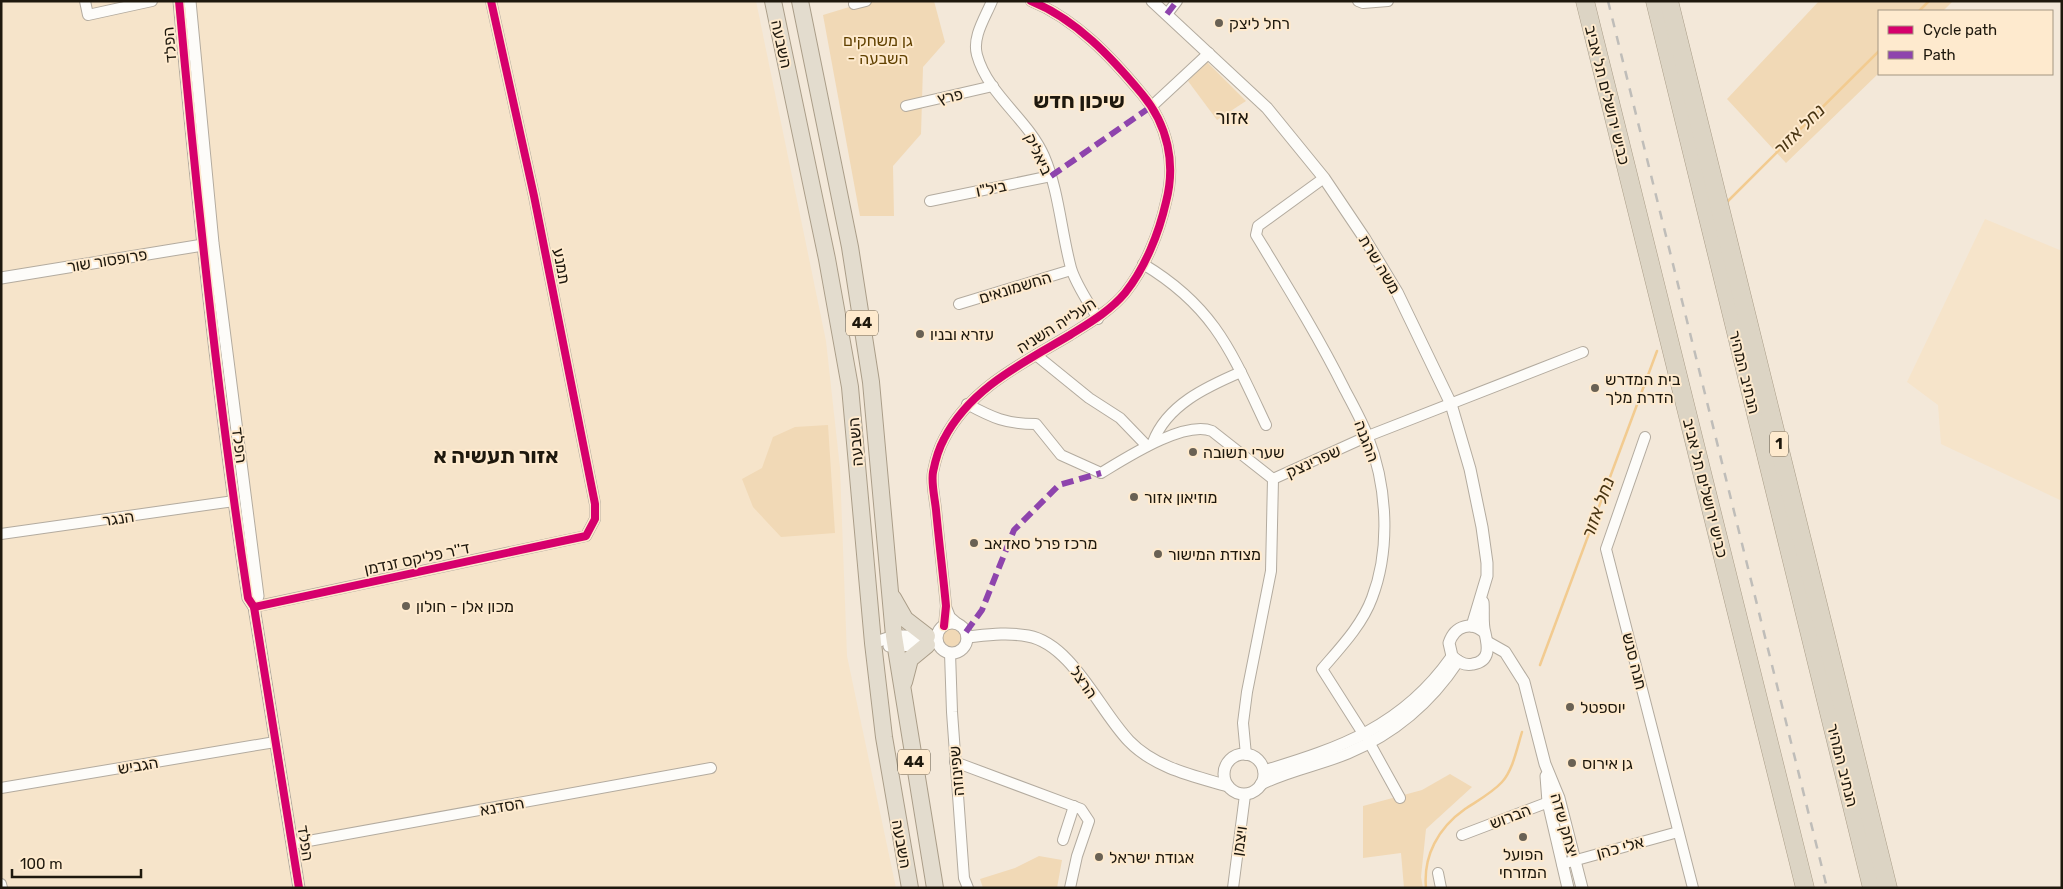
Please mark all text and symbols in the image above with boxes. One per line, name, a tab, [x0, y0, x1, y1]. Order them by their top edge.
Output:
legend	[1878, 10, 2053, 75]
place label: רחל ליצק	[1229, 14, 1290, 33]
marker: רחל ליצק	[1213, 17, 1225, 29]
street label: השבעה	[767, 18, 796, 70]
text: Cycle path	[1923, 21, 1997, 39]
street label: כביש ירושלים תל אביב	[1581, 23, 1634, 167]
street label: הפלד	[158, 26, 181, 64]
park label: גן משחקים - השבעה	[843, 31, 913, 68]
text: Path	[1923, 46, 1956, 64]
street label: פרץ	[935, 84, 965, 109]
district label: שיכון חדש	[1033, 88, 1125, 113]
water label: נחל אזור	[1769, 100, 1829, 160]
district label: אזור	[1215, 106, 1249, 129]
street label: ביאליק	[1021, 130, 1057, 178]
street label: ביל"ו	[974, 176, 1008, 201]
street label: משה שרת	[1355, 231, 1405, 297]
street label: פרופסור שור	[66, 245, 149, 276]
street label: תמנע	[549, 246, 574, 286]
street label: החשמונאים	[977, 267, 1054, 307]
street label: העלייה השניה	[1013, 293, 1100, 357]
road number: 44	[846, 310, 878, 336]
place label: עזרא ובניו	[930, 325, 994, 344]
marker: עזרא ובניו	[914, 328, 926, 340]
street label: הנתיב המהיר	[1725, 328, 1764, 416]
place label: בית המדרש הדרת מלך	[1605, 370, 1681, 407]
marker: בית המדרש הדרת מלך	[1589, 382, 1601, 394]
street label: כביש ירושלים תל אביב	[1679, 416, 1732, 560]
street label: השבעה	[844, 417, 867, 467]
street label: ההגנה	[1350, 418, 1383, 465]
street label: הפלד	[228, 426, 251, 464]
road number: 1	[1770, 432, 1788, 456]
street label: שפרינצק	[1283, 441, 1344, 482]
district label: אזור תעשיה א	[434, 443, 559, 468]
place label: שערי תשובה	[1203, 443, 1284, 462]
marker: שערי תשובה	[1187, 446, 1199, 458]
water label: נחל אזור	[1577, 474, 1619, 542]
place label: מוזיאון אזור	[1144, 488, 1218, 507]
marker: מוזיאון אזור	[1128, 491, 1140, 503]
street label: הנגר	[101, 507, 135, 530]
place label: מרכז פרל סאדאב	[984, 534, 1097, 553]
marker: מרכז פרל סאדאב	[968, 537, 980, 549]
street label: ד''ר פליקס זנדמן	[362, 538, 472, 579]
place label: מצודת המישור	[1168, 545, 1261, 564]
marker: מצודת המישור	[1152, 548, 1164, 560]
place label: מכון אלן - חולון	[416, 597, 514, 616]
marker: מכון אלן - חולון	[400, 600, 412, 612]
street label: חנה סנש	[1618, 631, 1651, 692]
street label: הרצל	[1066, 662, 1102, 702]
place label: יוספטל	[1580, 698, 1625, 717]
marker: יוספטל	[1564, 701, 1576, 713]
street label: הנתיב המהיר	[1823, 721, 1862, 809]
street label: שפינוזה	[945, 745, 968, 797]
road number: 44	[898, 750, 930, 774]
street label: הגביש	[116, 753, 160, 778]
place label: גן אירוס	[1582, 754, 1633, 773]
marker: גן אירוס	[1566, 757, 1578, 769]
street label: יצחק שדה	[1546, 791, 1583, 859]
street label: הסדנא	[478, 793, 526, 820]
street label: הברוש	[1487, 800, 1533, 833]
street label: השבעה	[888, 818, 915, 870]
street label: הפלד	[293, 824, 318, 862]
street label: ויצמן	[1228, 825, 1251, 857]
marker: הפועל המזרחי	[1517, 831, 1529, 843]
street label: אלי כהן	[1594, 832, 1646, 863]
place label: הפועל המזרחי	[1499, 845, 1547, 882]
scale bar	[12, 846, 141, 878]
place label: אגודת ישראל	[1109, 848, 1194, 867]
marker: אגודת ישראל	[1093, 851, 1105, 863]
text: 100 m	[20, 855, 62, 873]

